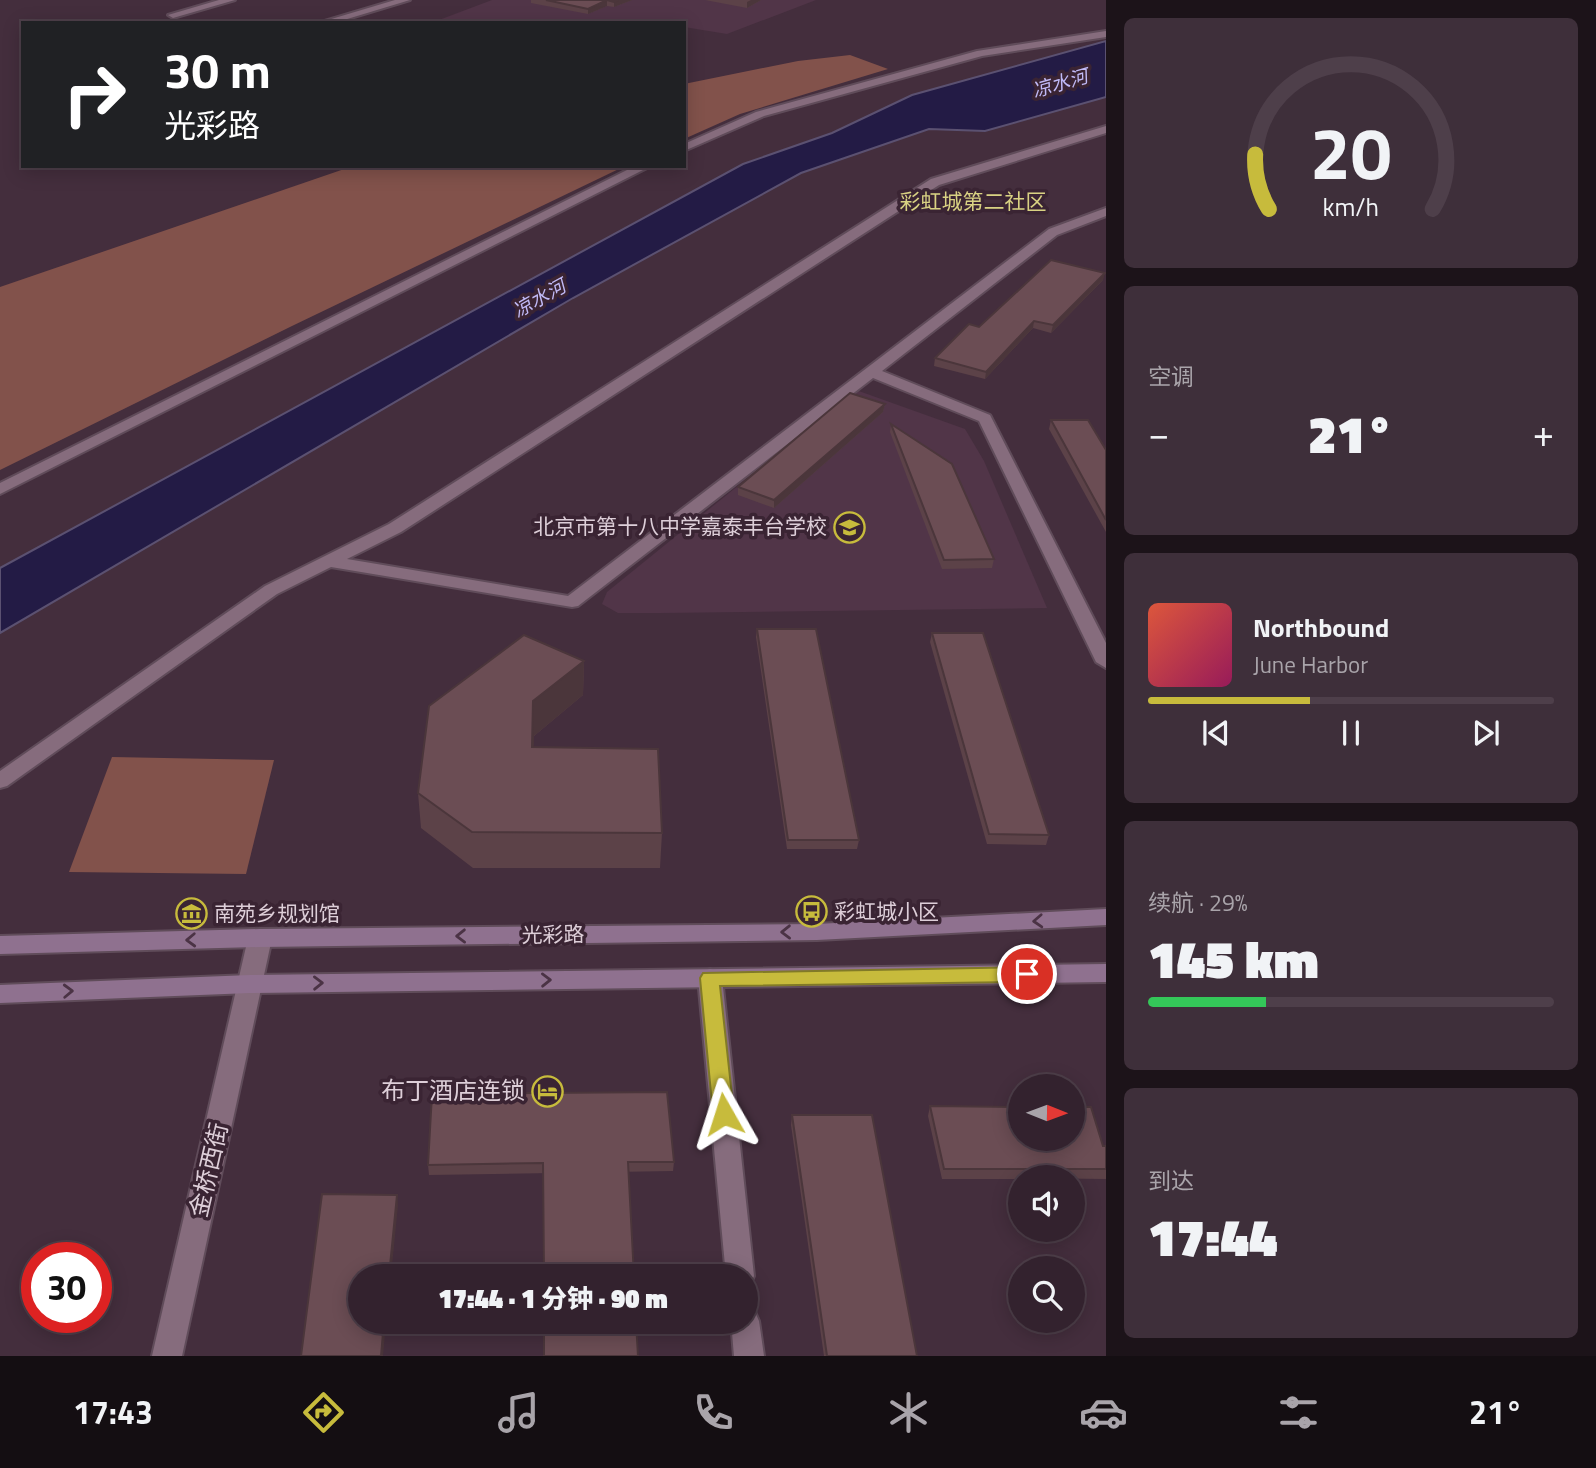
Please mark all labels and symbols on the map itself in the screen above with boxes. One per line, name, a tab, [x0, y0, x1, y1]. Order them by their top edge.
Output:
water label: 凉水河	[1028, 60, 1095, 104]
district label: 彩虹城第二社区	[900, 185, 1047, 217]
water label: 凉水河	[507, 269, 574, 324]
place label: 北京市第十八中学嘉泰丰台学校	[533, 510, 827, 542]
school or university icon: 北京市第十八中学嘉泰丰台学校	[833, 510, 867, 544]
bus stop icon: 彩虹城小区	[794, 895, 828, 929]
place label: 彩虹城小区	[834, 895, 939, 927]
museum icon: 南苑乡规划馆	[174, 897, 208, 931]
place label: 南苑乡规划馆	[214, 897, 340, 929]
one-way arrow	[1032, 913, 1043, 928]
street label: 光彩路	[521, 917, 585, 951]
one-way arrow	[780, 925, 791, 940]
one-way arrow	[455, 928, 465, 944]
one-way arrow	[186, 932, 197, 947]
pin	[997, 944, 1057, 1004]
one-way arrow	[541, 972, 552, 988]
one-way arrow	[314, 975, 324, 991]
one-way arrow	[63, 983, 74, 998]
place label: 布丁酒店连锁	[381, 1072, 525, 1108]
hotel icon: 布丁酒店连锁	[531, 1074, 565, 1108]
north arrow	[1008, 1074, 1085, 1152]
position arrow	[687, 1077, 761, 1151]
street label: 金桥西街	[180, 1119, 236, 1221]
speed limit sign: 30	[21, 1242, 112, 1333]

